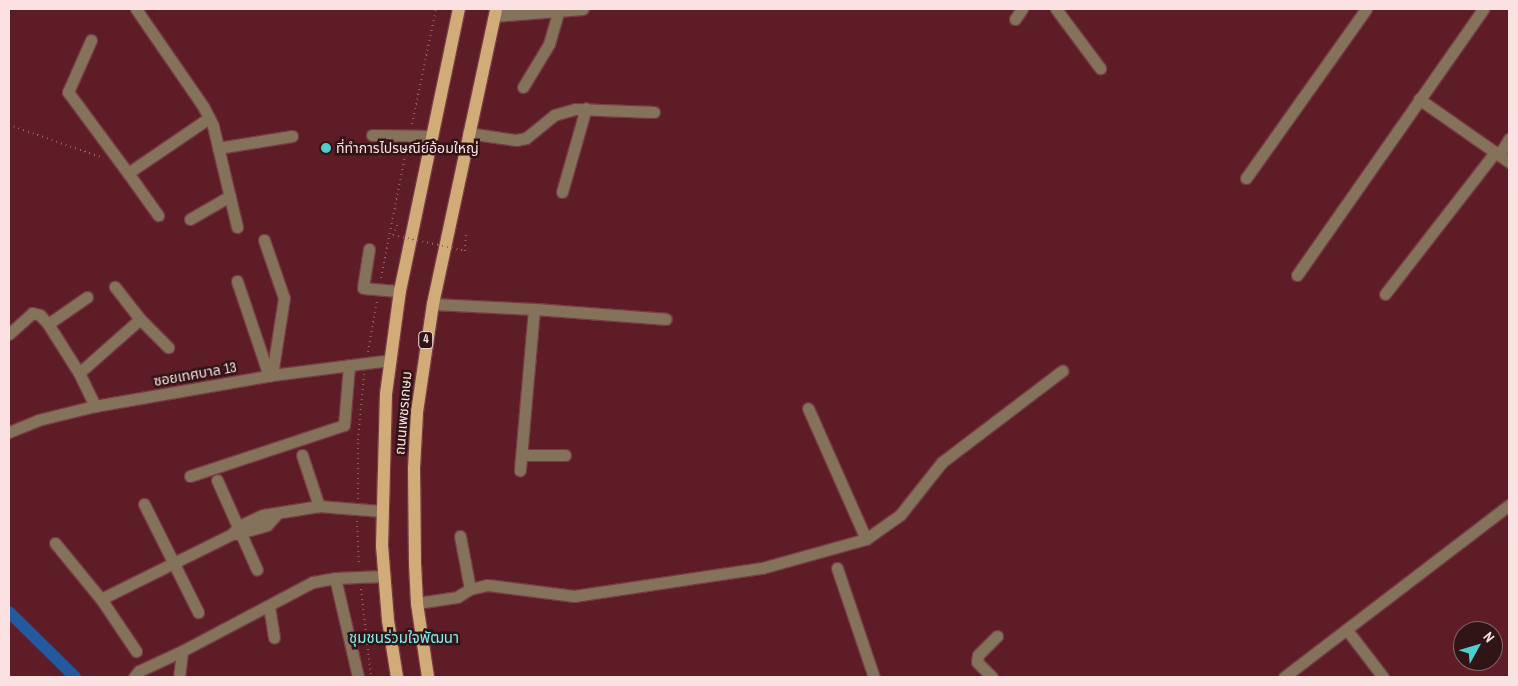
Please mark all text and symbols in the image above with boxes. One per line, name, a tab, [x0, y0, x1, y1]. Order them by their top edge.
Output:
place label: ที่ทำการไปรษณีย์อ้อมใหญ่	[336, 140, 479, 156]
marker: ที่ทำการไปรษณีย์อ้อมใหญ่	[320, 142, 332, 154]
road number: 4	[417, 330, 435, 350]
street label: ซอยเทศบาล 13	[152, 358, 238, 390]
street label: ถนนเพชรเกษม	[391, 371, 415, 455]
north arrow	[1453, 621, 1503, 671]
text: N	[1479, 628, 1498, 646]
district label: ชุมชนร่วมใจพัฒนา	[349, 629, 459, 647]

